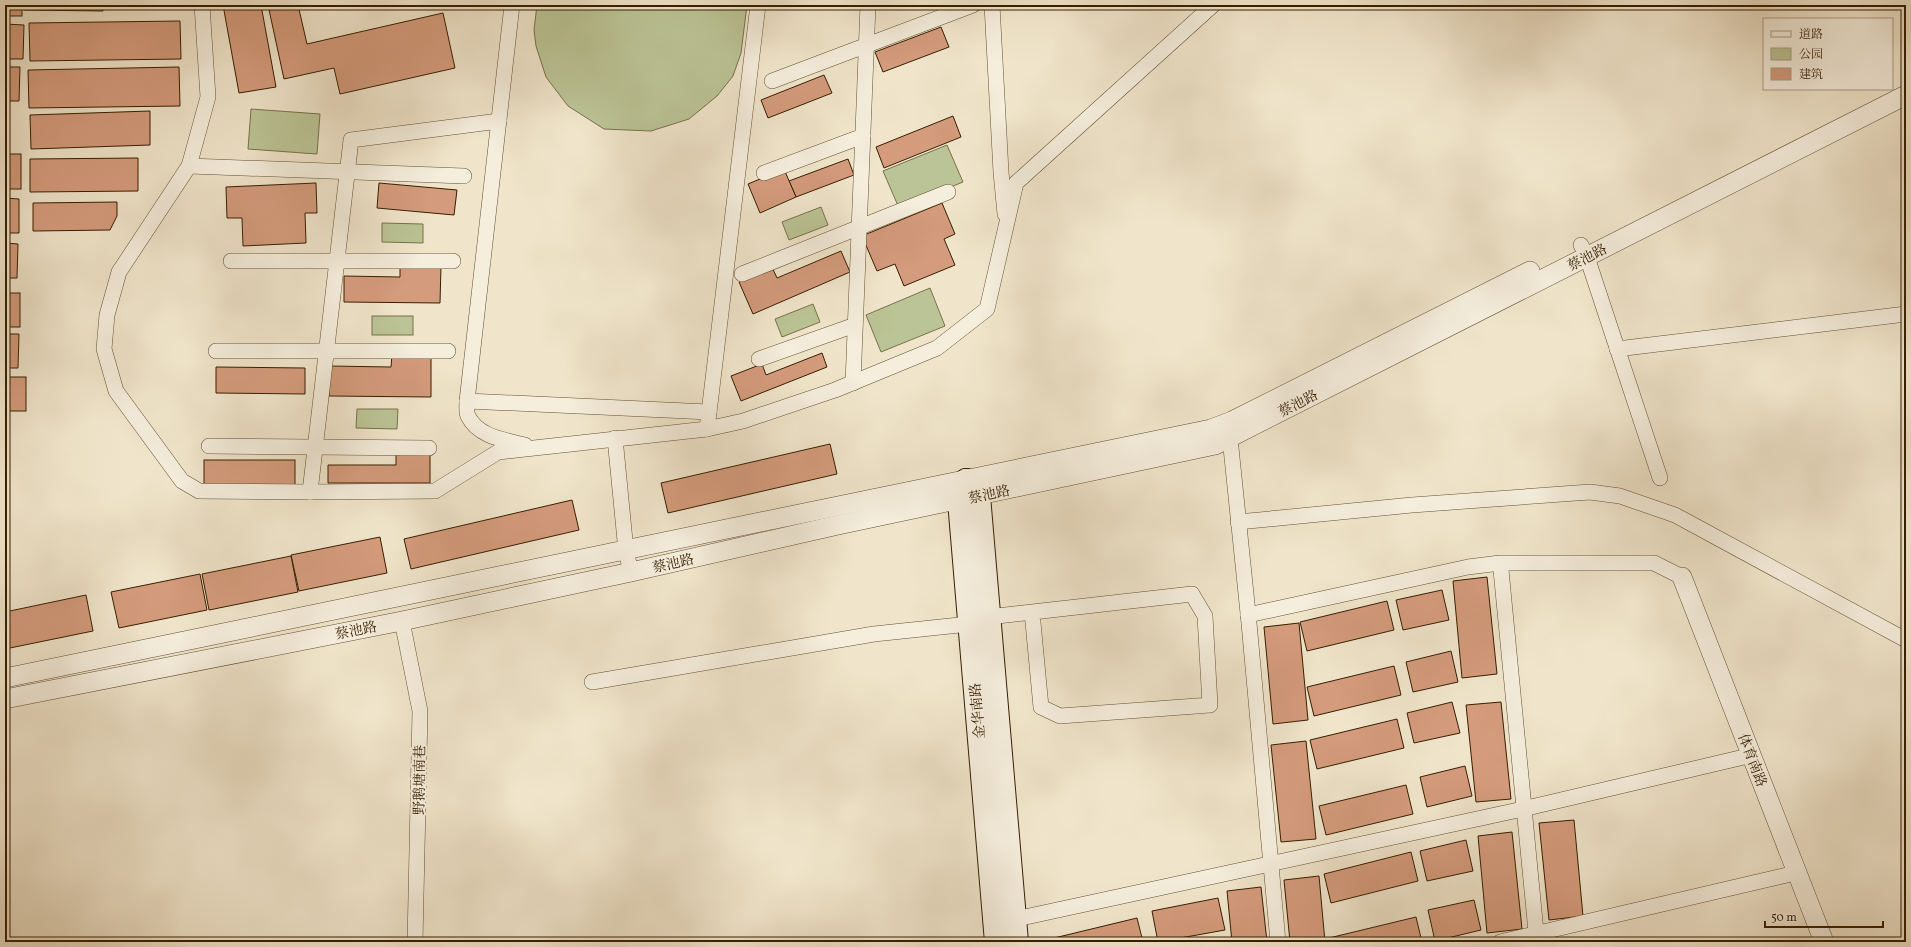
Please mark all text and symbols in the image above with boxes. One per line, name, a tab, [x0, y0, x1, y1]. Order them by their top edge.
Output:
legend	[1763, 18, 1893, 90]
text: 道路	[1799, 27, 1823, 43]
text: 公园	[1799, 47, 1823, 63]
text: 建筑	[1799, 67, 1823, 83]
street label: 蔡池路	[1565, 240, 1611, 276]
street label: 蔡池路	[1276, 386, 1322, 422]
street label: 蔡池路	[967, 482, 1012, 509]
street label: 蔡池路	[651, 550, 696, 578]
street label: 蔡池路	[334, 618, 379, 645]
street label: 金华南路	[967, 682, 990, 740]
street label: 体育南路	[1733, 731, 1771, 790]
street label: 野鹅塘南巷	[410, 745, 431, 815]
scale bar	[1765, 903, 1883, 929]
text: 50 m	[1771, 910, 1797, 926]

